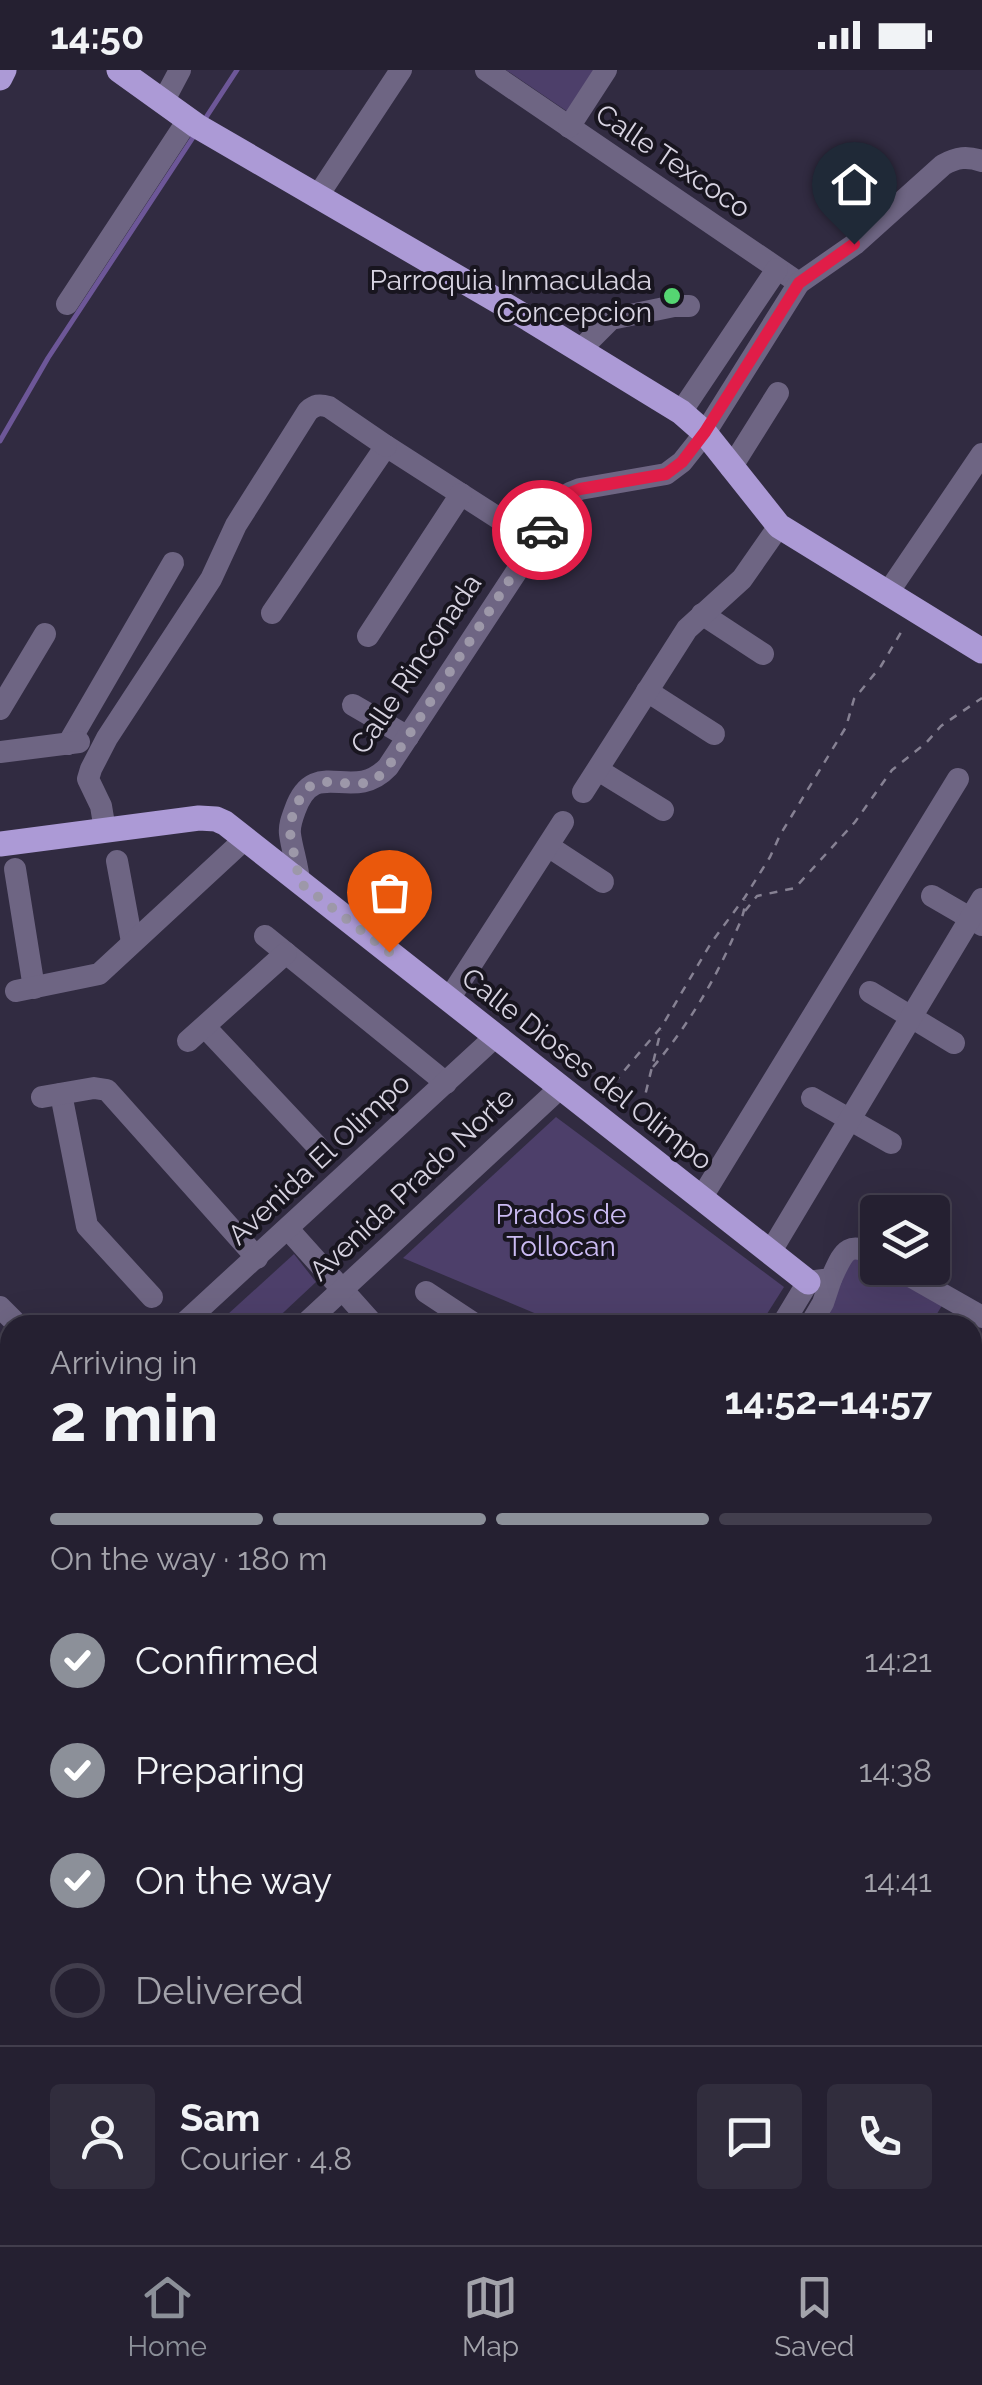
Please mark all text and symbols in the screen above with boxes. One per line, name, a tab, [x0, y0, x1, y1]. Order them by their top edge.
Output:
text: 14:50	[50, 13, 144, 58]
street label: Calle Texcoco	[589, 97, 757, 225]
pin	[812, 142, 897, 245]
icon: home	[827, 157, 882, 212]
place label: Parroquia Inmaculada Concepcion	[369, 264, 652, 329]
marker: Parroquia Inmaculada Concepcion	[661, 285, 683, 307]
courier	[492, 480, 592, 580]
icon: car	[515, 503, 570, 558]
street label: Calle Rinconada	[344, 568, 488, 760]
pin	[347, 850, 432, 953]
icon: bag	[362, 865, 417, 920]
street label: Calle Dioses del Olimpo	[455, 961, 719, 1177]
street label: Avenida El Olimpo	[221, 1066, 417, 1252]
street label: Avenida Prado Norte	[303, 1080, 521, 1288]
map controls	[860, 1195, 950, 1285]
button: layers	[860, 1195, 950, 1285]
park label: Prados de Tollocan	[495, 1198, 627, 1263]
text: Arriving in	[50, 1344, 197, 1381]
text: 14:52–14:57	[725, 1378, 932, 1423]
text: 2 min	[50, 1380, 219, 1456]
text: On the way · 180 m	[50, 1540, 327, 1577]
icon: check	[50, 1633, 105, 1688]
text: Confirmed	[135, 1638, 319, 1683]
text: 14:21	[864, 1642, 932, 1679]
icon: check	[50, 1743, 105, 1798]
text: Preparing	[135, 1748, 305, 1793]
text: 14:38	[859, 1752, 932, 1789]
icon: check	[50, 1853, 105, 1908]
text: On the way	[135, 1858, 332, 1903]
text: 14:41	[864, 1862, 932, 1899]
text: Delivered	[135, 1968, 304, 2013]
button: person	[50, 2084, 155, 2189]
button: chat	[697, 2084, 802, 2189]
button: phone	[827, 2084, 932, 2189]
text: Sam	[180, 2095, 260, 2140]
text: Courier · 4.8	[180, 2140, 352, 2177]
tab: Home	[128, 2270, 207, 2363]
tab: Map	[462, 2270, 519, 2363]
tab: Saved	[774, 2270, 854, 2363]

